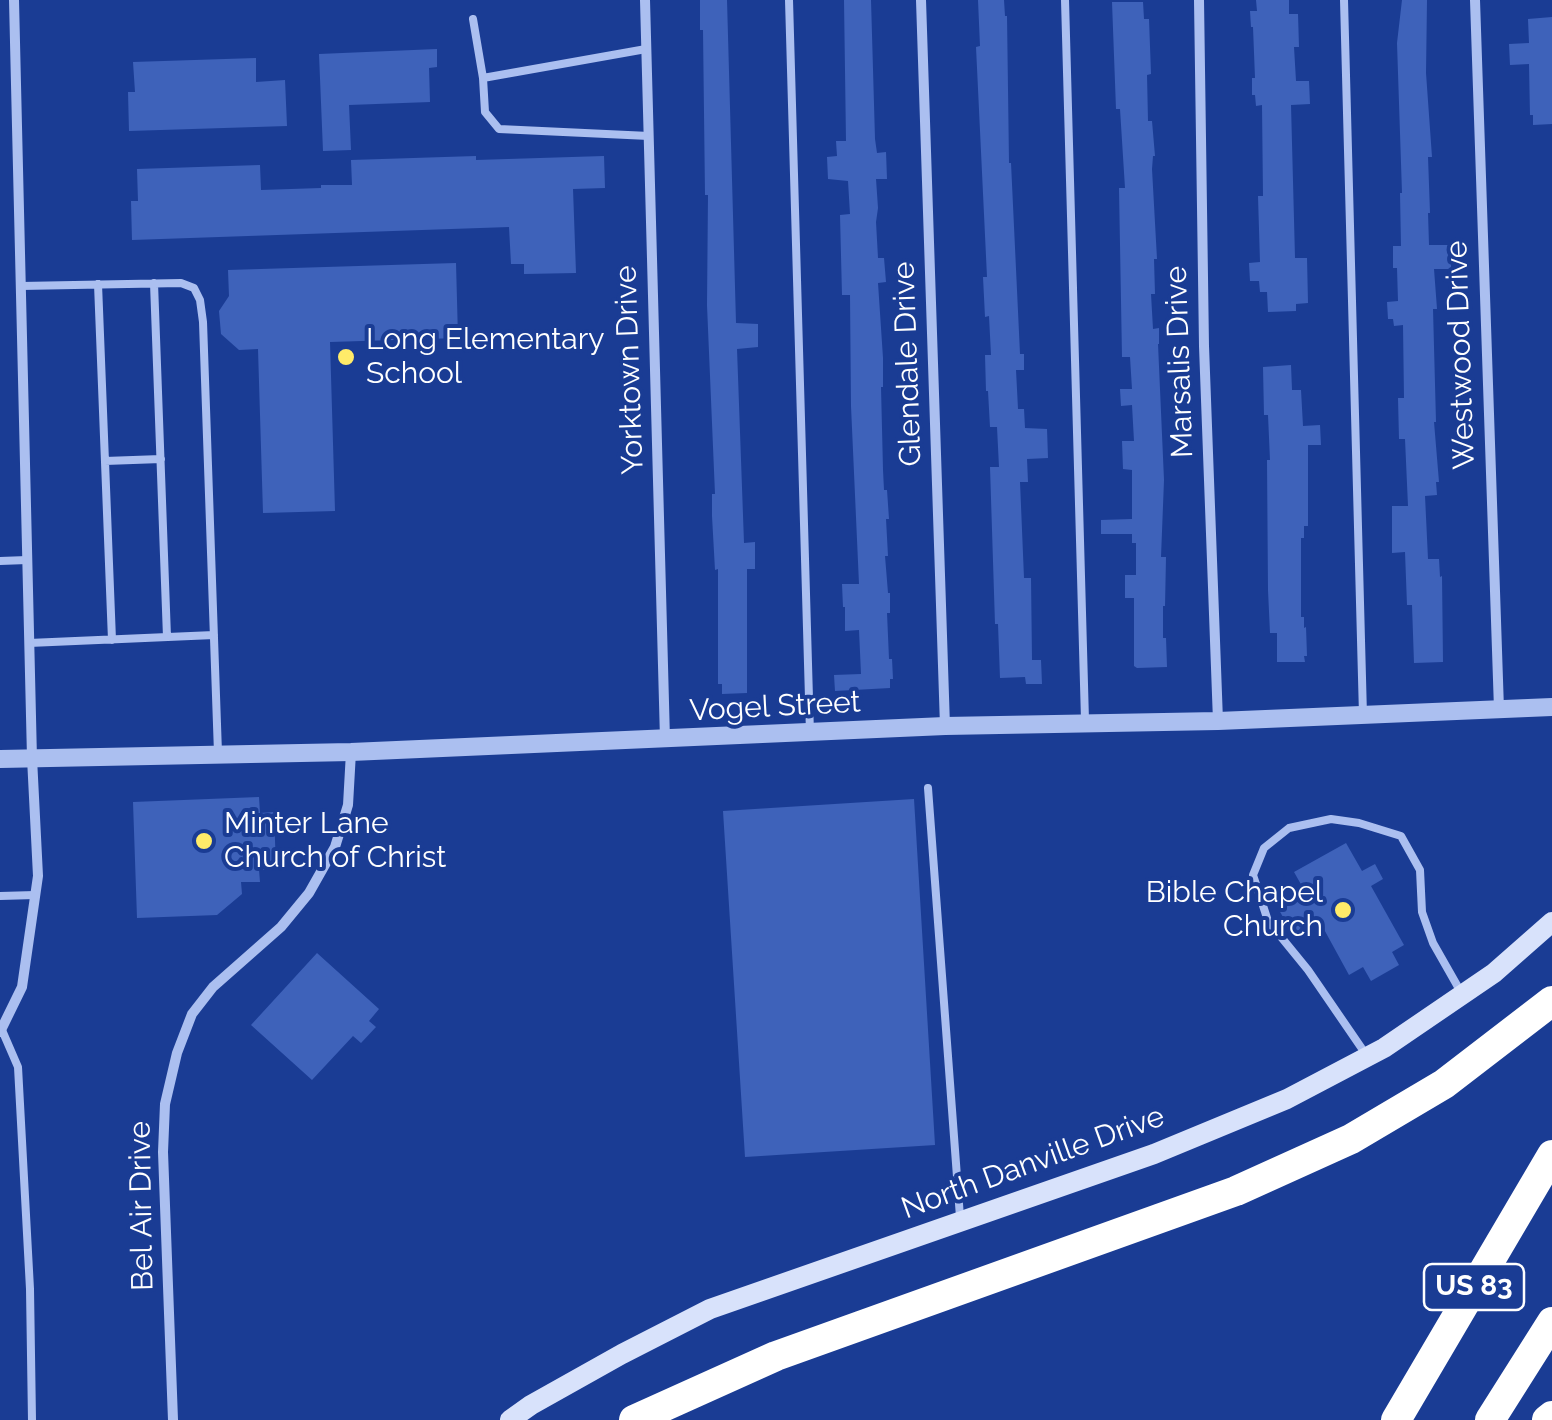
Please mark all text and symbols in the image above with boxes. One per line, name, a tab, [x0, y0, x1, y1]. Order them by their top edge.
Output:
street label: Westwood Drive	[1439, 240, 1483, 470]
street label: Glendale Drive	[886, 261, 930, 467]
street label: Yorktown Drive	[608, 265, 652, 475]
street label: Marsalis Drive	[1159, 265, 1201, 459]
place label: Long Elementary School	[366, 322, 604, 392]
marker: Long Elementary School	[335, 346, 357, 368]
street label: Vogel Street	[689, 685, 861, 729]
place label: Minter Lane Church of Christ	[224, 806, 446, 876]
marker: Minter Lane Church of Christ	[193, 830, 215, 852]
place label: Bible Chapel Church	[1146, 875, 1323, 946]
marker: Bible Chapel Church	[1332, 899, 1354, 921]
street label: North Danville Drive	[897, 1099, 1169, 1227]
street label: Bel Air Drive	[123, 1121, 161, 1291]
road number: US 83	[1424, 1264, 1524, 1310]

